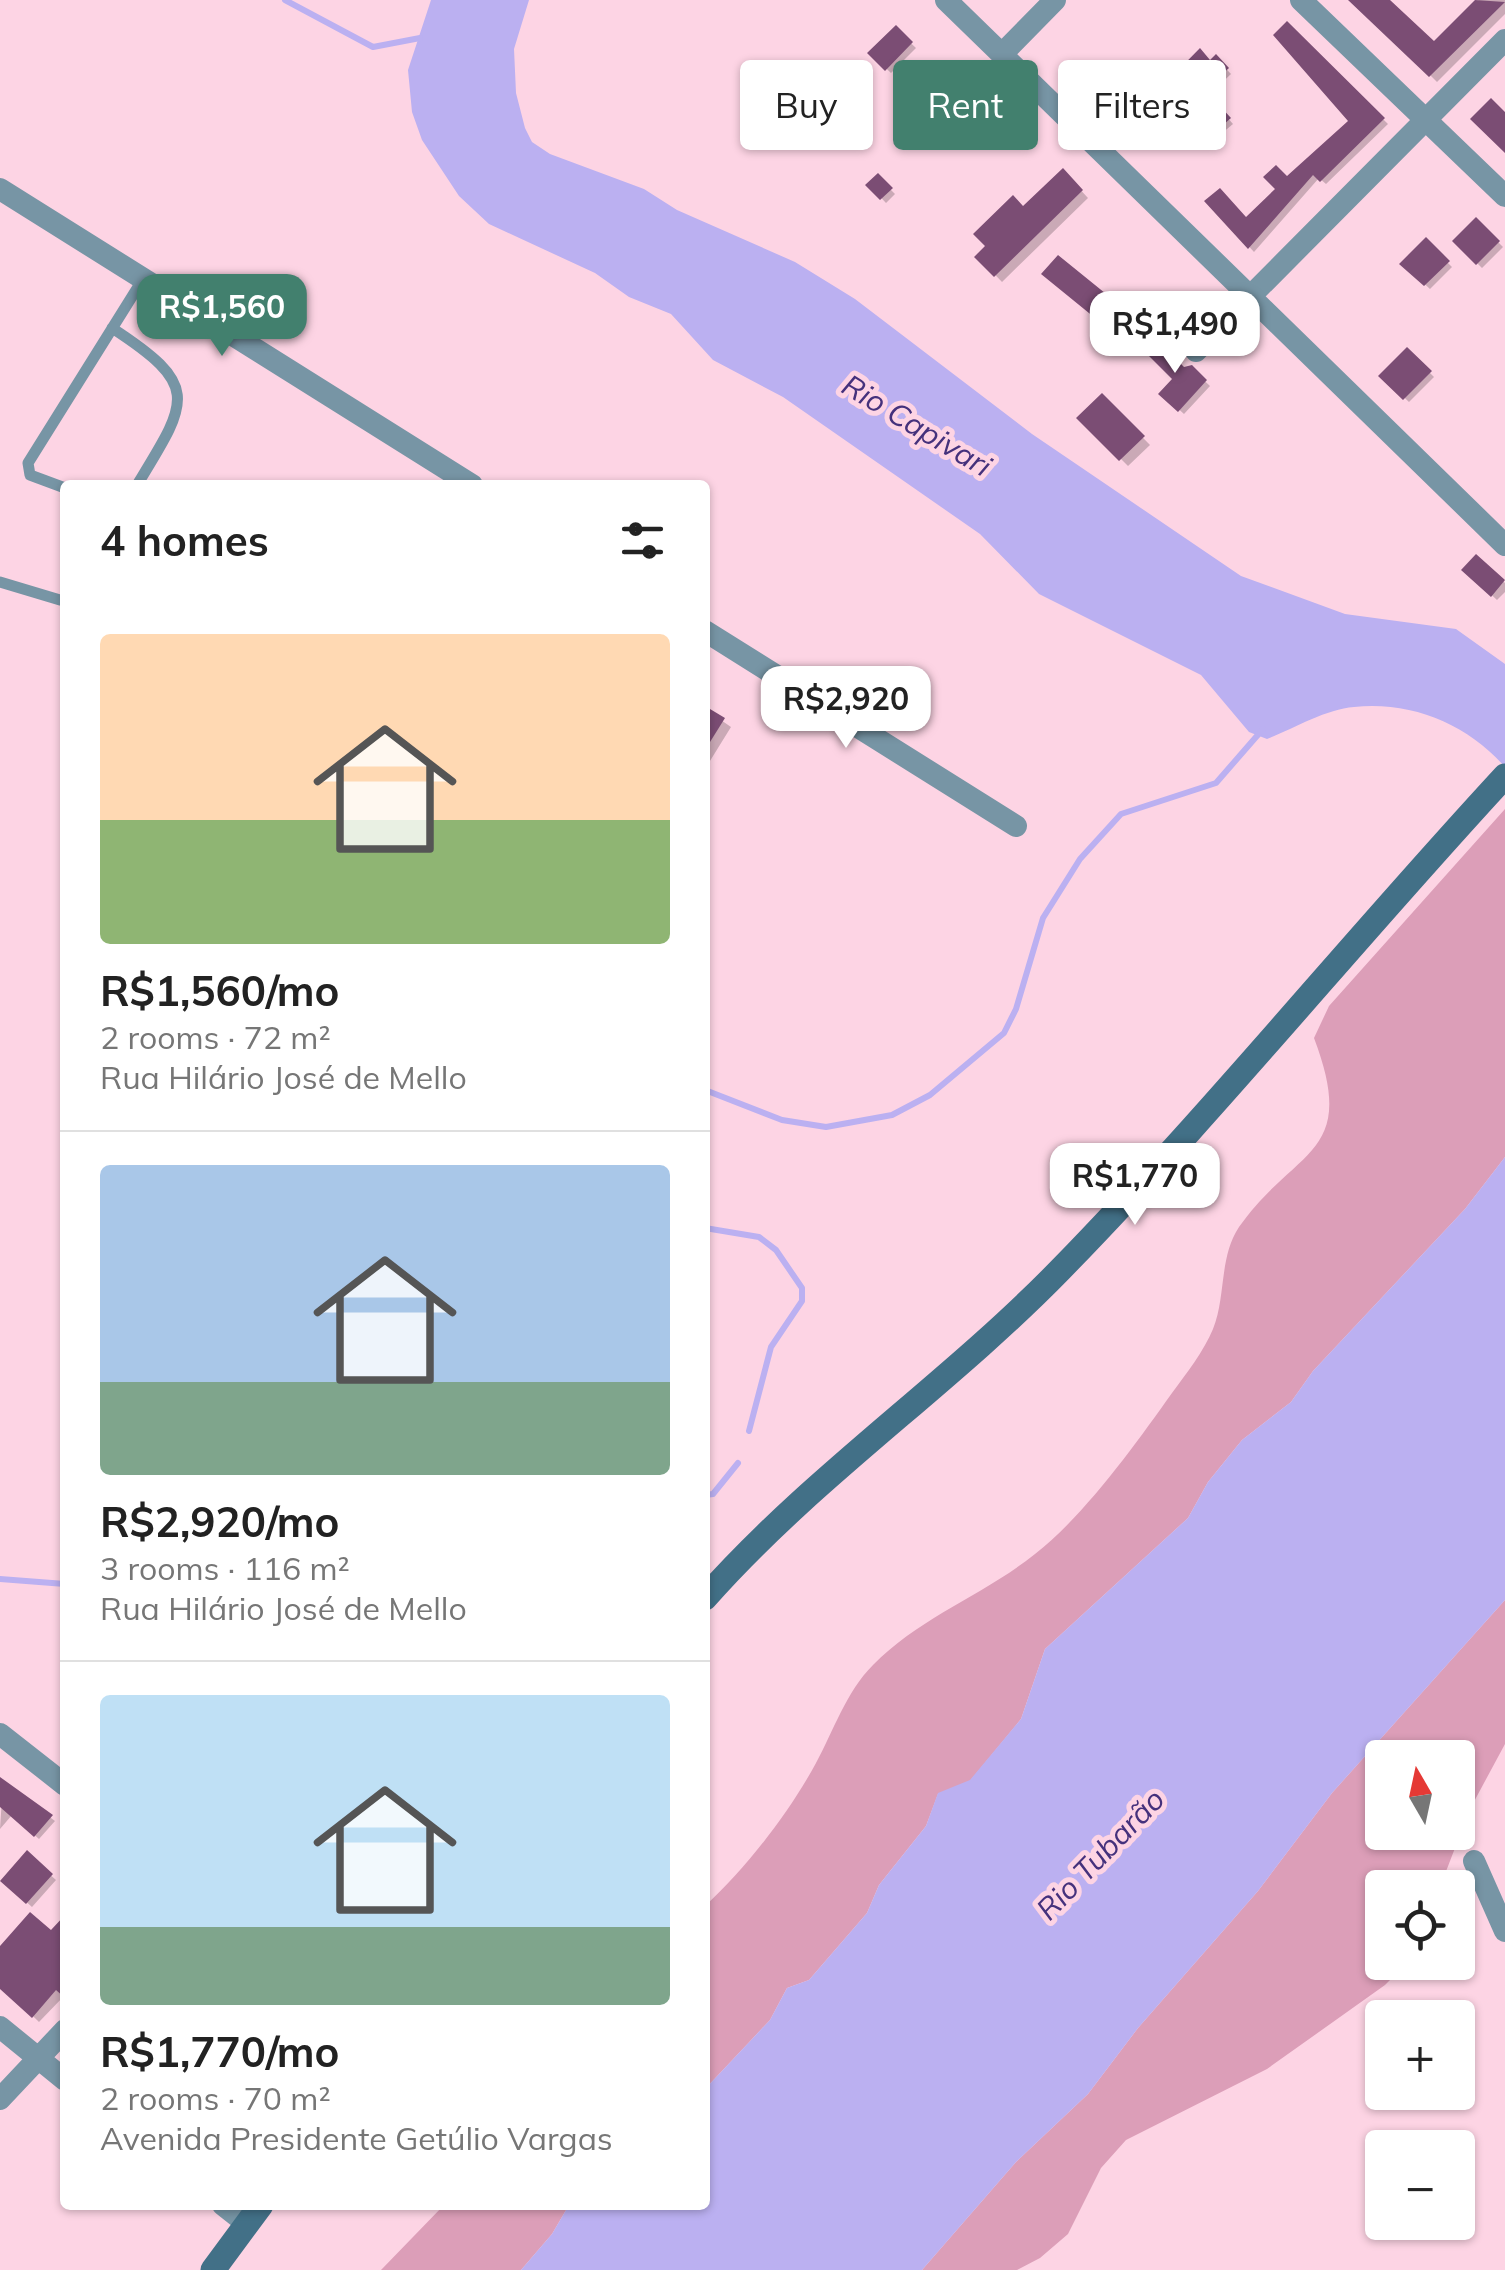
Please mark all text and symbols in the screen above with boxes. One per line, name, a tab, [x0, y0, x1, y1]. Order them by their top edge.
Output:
chip: Buy	[740, 60, 873, 150]
chip: Rent	[893, 60, 1038, 150]
chip: Filters	[1058, 60, 1226, 150]
pin: R$1,560	[130, 274, 314, 359]
text: R$1,560	[159, 286, 285, 326]
pin: R$1,490	[1083, 291, 1267, 376]
text: R$1,490	[1112, 303, 1238, 343]
water label: Rio Capivari	[835, 366, 999, 485]
icon: filters	[615, 513, 670, 568]
text: 4 homes	[100, 514, 269, 567]
pin: R$2,920	[754, 666, 938, 751]
text: R$2,920	[783, 678, 909, 718]
icon: home	[295, 699, 475, 879]
text: R$1,560/mo	[100, 964, 339, 1017]
text: 2 rooms · 72 m²	[100, 1017, 331, 1057]
text: Rua Hilário José de Mello	[100, 1057, 467, 1097]
pin: R$1,770	[1043, 1143, 1227, 1228]
text: R$1,770	[1072, 1155, 1198, 1195]
icon: home	[295, 1230, 475, 1410]
text: R$2,920/mo	[100, 1495, 339, 1548]
text: 3 rooms · 116 m²	[100, 1548, 350, 1588]
text: Rua Hilário José de Mello	[100, 1588, 467, 1628]
north arrow	[1365, 1740, 1475, 1850]
map controls	[1365, 1740, 1475, 2240]
icon: home	[295, 1760, 475, 1940]
water label: Rio Tubarão	[1028, 1780, 1172, 1928]
button: locate	[1365, 1870, 1475, 1980]
button: +	[1365, 2000, 1475, 2110]
text: R$1,770/mo	[100, 2025, 339, 2078]
text: 2 rooms · 70 m²	[100, 2078, 331, 2118]
text: Avenida Presidente Getúlio Vargas	[100, 2118, 613, 2158]
button: −	[1365, 2130, 1475, 2240]

